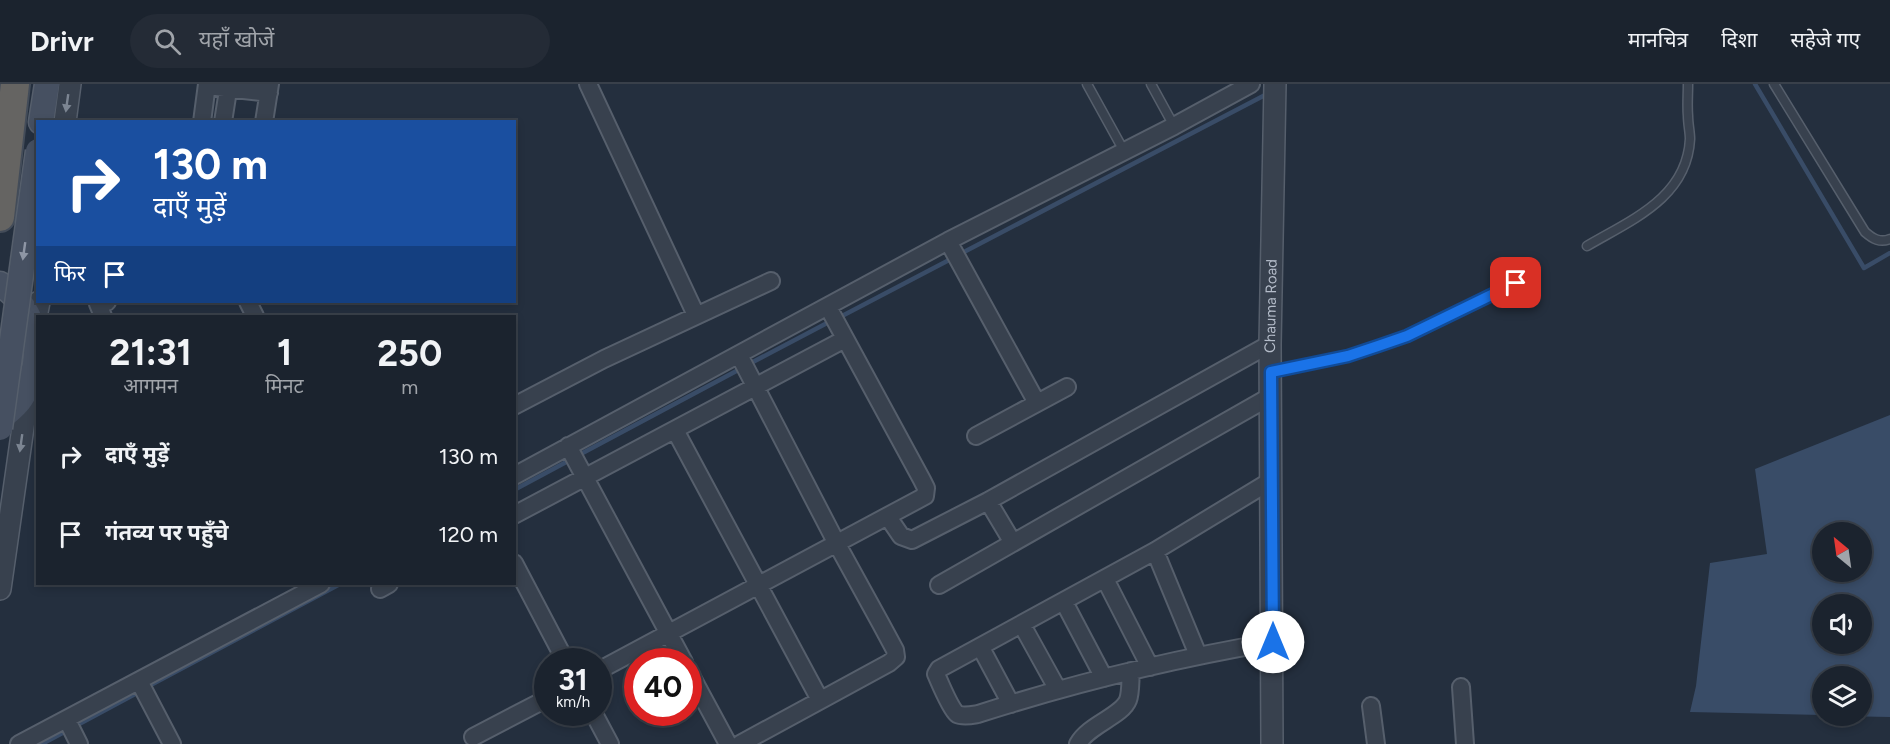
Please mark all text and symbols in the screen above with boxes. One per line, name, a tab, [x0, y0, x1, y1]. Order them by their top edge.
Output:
search box	[130, 14, 550, 68]
text: Drivr	[30, 24, 94, 58]
icon: search	[151, 25, 184, 58]
text: यहाँ खोजें	[199, 26, 274, 53]
text: मानचित्र	[1628, 27, 1688, 52]
text: दिशा	[1721, 27, 1757, 52]
text: सहेजे गए	[1790, 27, 1860, 52]
one-way arrow	[63, 93, 72, 112]
text: 130 m	[153, 139, 268, 190]
icon: right	[54, 144, 132, 222]
text: दाएँ मुड़ें	[153, 190, 227, 223]
one-way arrow	[19, 241, 29, 260]
pin	[1490, 257, 1541, 308]
icon: arrive	[98, 258, 131, 291]
street label: Chauma Road	[1261, 259, 1281, 353]
text: फिर	[54, 260, 86, 287]
icon: arrive	[1499, 266, 1532, 299]
text: 21:31	[110, 331, 192, 374]
text: 1	[277, 331, 292, 374]
text: 250	[377, 332, 442, 375]
text: आगमन	[123, 374, 178, 398]
text: मिनट	[265, 374, 304, 398]
text: m	[401, 375, 418, 399]
one-way arrow	[16, 433, 25, 452]
icon: right	[54, 440, 87, 473]
text: दाएँ मुड़ें	[105, 441, 169, 468]
text: 130 m	[439, 443, 498, 470]
icon: arrive	[54, 518, 87, 551]
text: गंतव्य पर पहुँचे	[105, 519, 229, 546]
text: 120 m	[438, 521, 498, 548]
north arrow	[1812, 522, 1872, 582]
map controls	[1812, 522, 1872, 726]
button: sound	[1812, 594, 1872, 654]
position arrow	[1241, 610, 1305, 674]
speed limit sign: 40	[624, 648, 702, 726]
text: 31	[558, 661, 588, 698]
button: layers	[1812, 666, 1872, 726]
text: km/h	[556, 693, 590, 711]

